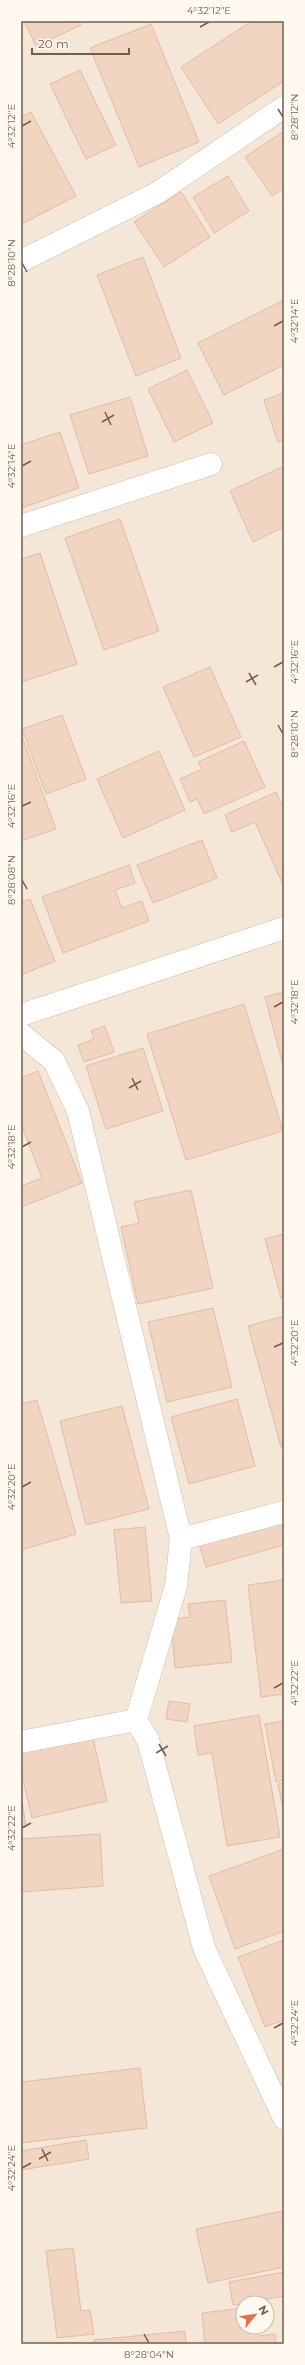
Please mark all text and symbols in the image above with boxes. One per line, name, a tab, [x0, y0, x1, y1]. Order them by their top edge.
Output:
text: 4°32'12"E	[187, 4, 231, 17]
scale bar	[32, 30, 129, 56]
text: 20 m	[38, 36, 69, 51]
text: 8°28'12"N	[288, 94, 301, 140]
text: 4°32'12"E	[5, 104, 18, 148]
text: 8°28'10"N	[5, 239, 18, 287]
text: 4°32'14"E	[288, 298, 301, 343]
text: 4°32'14"E	[5, 443, 18, 488]
text: 4°32'16"E	[288, 639, 301, 684]
text: 8°28'10"N	[288, 710, 301, 758]
text: 4°32'16"E	[5, 783, 18, 828]
text: 8°28'08"N	[5, 855, 18, 905]
text: 4°32'18"E	[288, 979, 301, 1024]
text: 4°32'18"E	[5, 1124, 18, 1169]
text: 4°32'20"E	[288, 1319, 301, 1366]
text: 4°32'20"E	[5, 1463, 18, 1510]
text: 4°32'22"E	[288, 1660, 301, 1706]
text: 4°32'22"E	[5, 1805, 18, 1851]
text: 4°32'24"E	[288, 2000, 301, 2046]
text: 4°32'24"E	[5, 2145, 18, 2191]
north arrow	[235, 2295, 275, 2335]
text: N	[255, 2303, 272, 2317]
text: 8°28'04"N	[124, 2348, 174, 2361]

